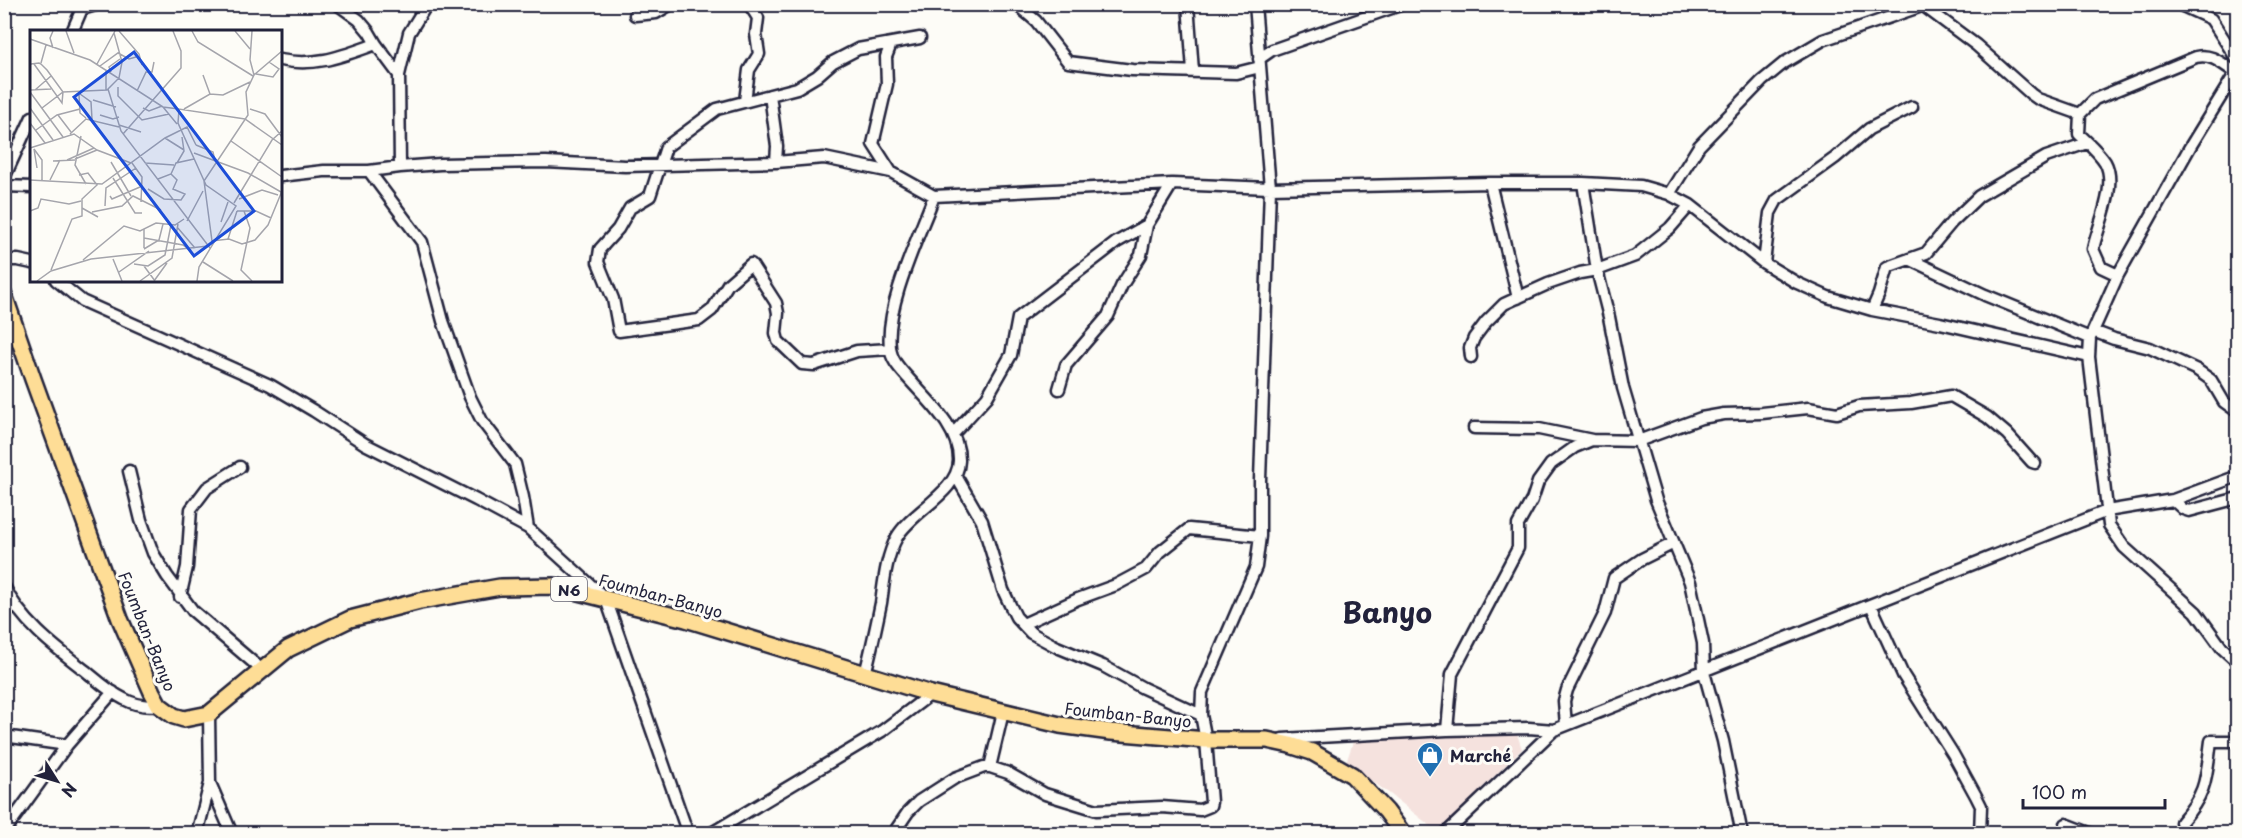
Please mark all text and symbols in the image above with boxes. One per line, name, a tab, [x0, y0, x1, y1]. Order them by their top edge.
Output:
inset map	[30, 30, 282, 282]
street label: Foumban-Banyo	[113, 567, 183, 695]
street label: Foumban-Banyo	[596, 567, 726, 623]
road number: N6	[551, 577, 587, 601]
district label: Banyo	[1342, 590, 1432, 633]
street label: Foumban-Banyo	[1063, 695, 1193, 733]
shop icon: Marché	[1415, 740, 1445, 778]
place label: Marché	[1450, 743, 1511, 767]
north arrow	[27, 751, 87, 811]
scale bar	[2023, 772, 2166, 810]
text: N	[56, 778, 83, 803]
text: 100 m	[2032, 778, 2087, 805]

